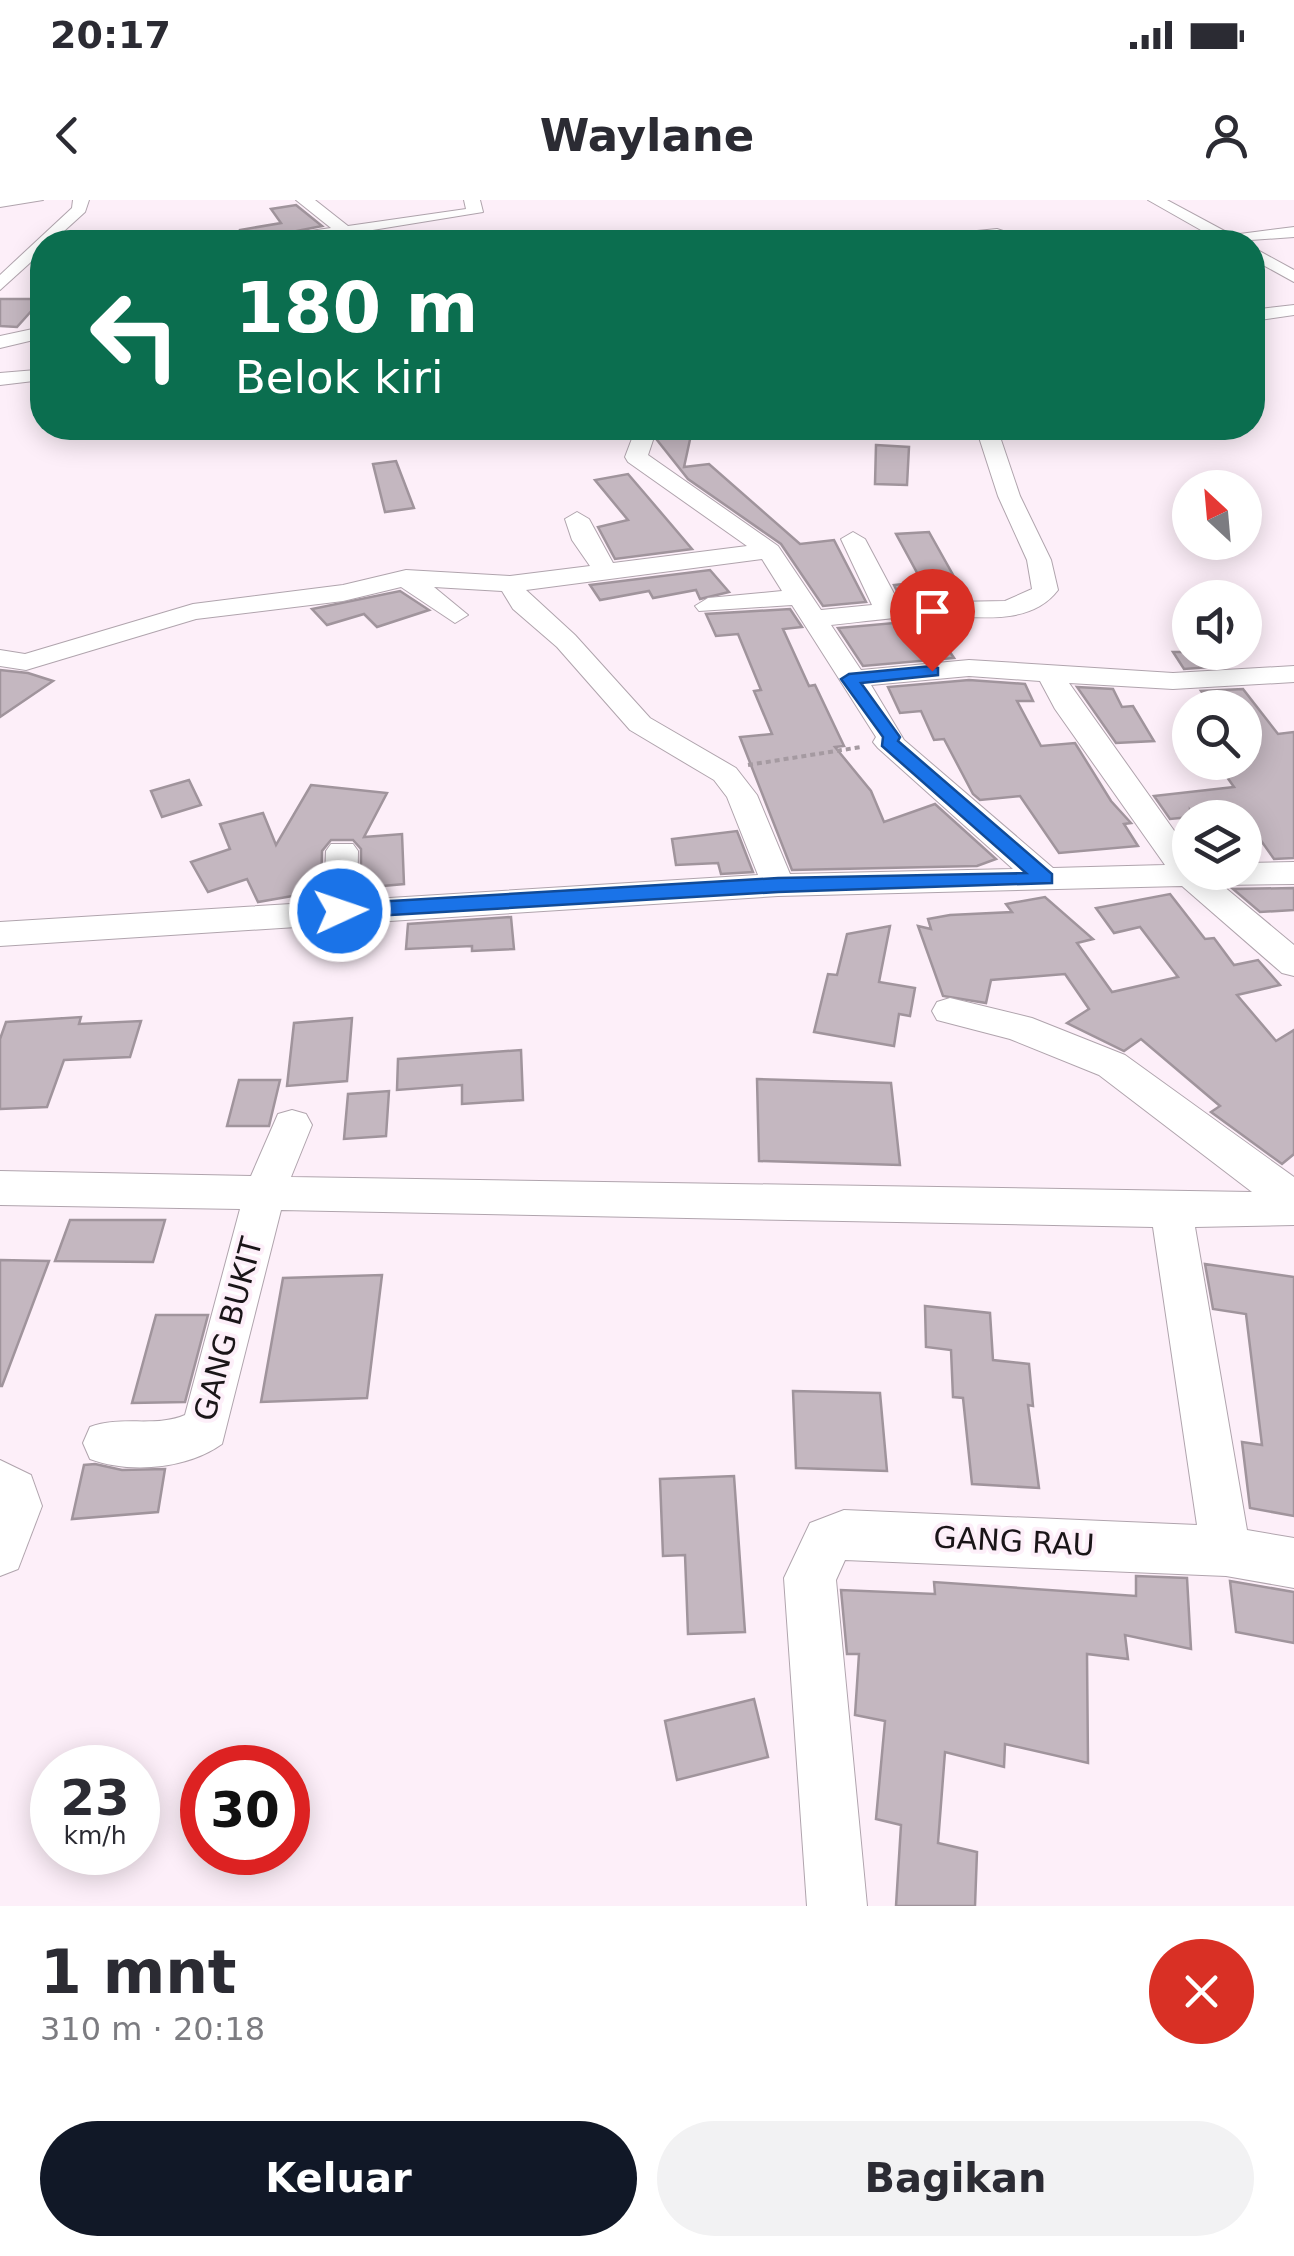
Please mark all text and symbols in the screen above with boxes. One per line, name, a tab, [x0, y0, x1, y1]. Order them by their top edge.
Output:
text: 20:17	[50, 13, 171, 57]
icon: back	[40, 108, 95, 163]
icon: person	[1199, 108, 1254, 163]
text: Waylane	[540, 109, 754, 162]
text: 180 m	[235, 267, 478, 349]
icon: left	[70, 270, 200, 400]
text: Belok kiri	[235, 351, 444, 404]
north arrow	[1172, 470, 1262, 560]
map controls	[1172, 470, 1262, 890]
pin	[890, 569, 975, 672]
button: sound	[1172, 580, 1262, 670]
icon: arrive	[905, 584, 960, 639]
button: search	[1172, 690, 1262, 780]
button: layers	[1172, 800, 1262, 890]
position arrow	[288, 859, 392, 963]
street label: GANG BUKIT	[187, 1233, 269, 1425]
street label: GANG RAU	[933, 1519, 1095, 1563]
speed limit sign: 30	[180, 1745, 310, 1875]
text: 23	[60, 1769, 130, 1827]
text: km/h	[63, 1821, 127, 1850]
text: 1 mnt	[40, 1937, 237, 2007]
button: close	[1149, 1939, 1254, 2044]
text: 310 m · 20:18	[40, 2010, 265, 2048]
button: Keluar	[40, 2121, 637, 2236]
button: Bagikan	[657, 2121, 1254, 2236]

